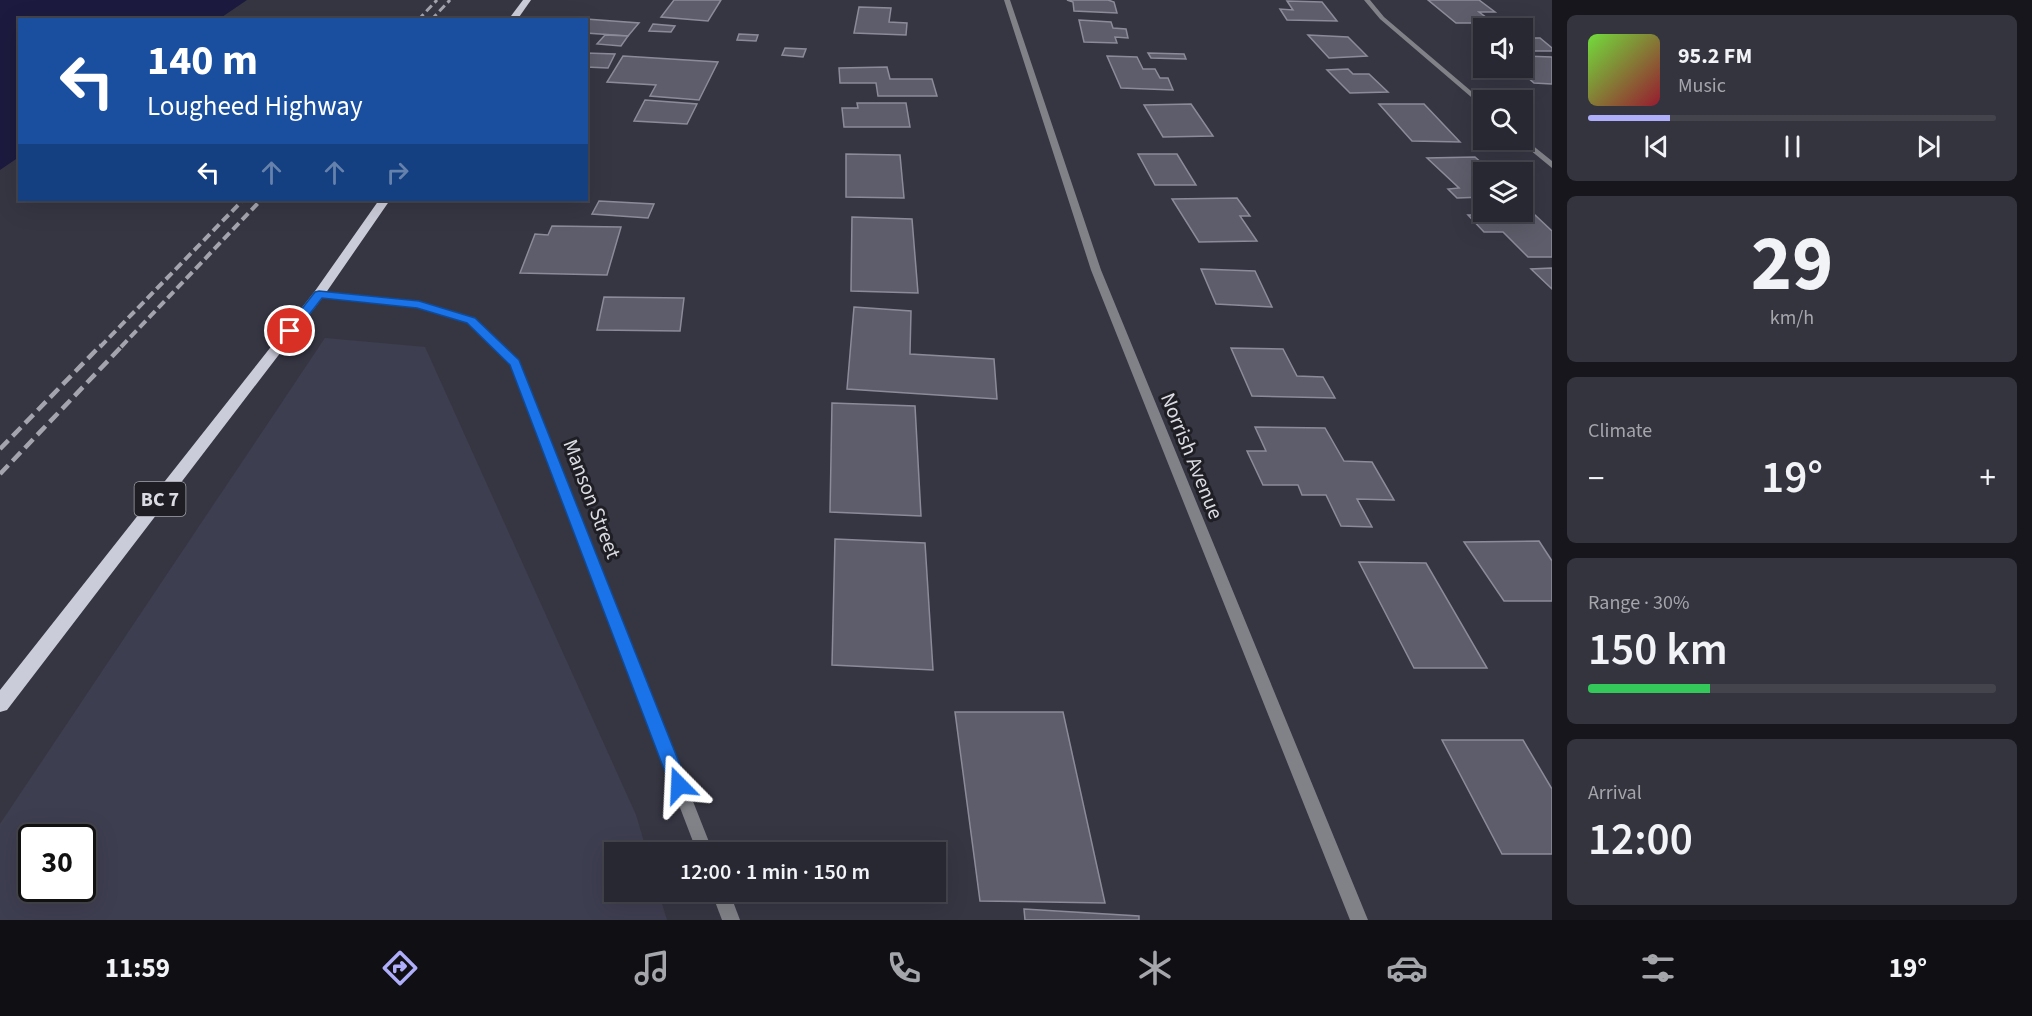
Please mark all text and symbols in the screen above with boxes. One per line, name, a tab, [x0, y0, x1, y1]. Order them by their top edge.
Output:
map controls	[1473, 18, 1533, 222]
button: sound	[1473, 18, 1533, 78]
text: 140 m	[147, 31, 258, 91]
text: 95.2 FM	[1678, 40, 1752, 72]
icon: left	[48, 42, 126, 120]
text: Music	[1678, 72, 1726, 100]
text: Lougheed Highway	[147, 87, 363, 126]
button: search	[1473, 90, 1533, 150]
icon: previous	[1640, 130, 1673, 163]
icon: pause	[1776, 130, 1809, 163]
icon: next	[1912, 130, 1945, 163]
icon: left	[192, 156, 225, 189]
icon: ahead	[255, 156, 288, 189]
icon: ahead	[318, 156, 351, 189]
icon: right	[381, 156, 414, 189]
button: layers	[1473, 162, 1533, 222]
text: 29	[1751, 209, 1833, 320]
text: km/h	[1770, 304, 1814, 332]
pin	[264, 305, 315, 356]
icon: arrive	[273, 314, 306, 347]
street label: Norrish Avenue	[1153, 388, 1231, 524]
text: Climate	[1588, 417, 1652, 445]
street label: Manson Street	[555, 435, 629, 563]
text: 19°	[1761, 446, 1823, 510]
text: −	[1588, 455, 1604, 502]
text: +	[1980, 455, 1996, 502]
road number: BC 7	[134, 482, 186, 516]
text: Range · 30%	[1588, 589, 1689, 617]
text: 150 km	[1588, 618, 1728, 682]
position arrow	[647, 753, 711, 817]
text: Arrival	[1588, 779, 1642, 807]
text: 12:00	[1588, 808, 1693, 872]
speed limit sign: 30	[18, 824, 96, 902]
text: 12:00 · 1 min · 150 m	[680, 856, 870, 888]
icon: directions	[379, 947, 421, 989]
icon: music	[631, 947, 673, 989]
icon: phone	[883, 947, 925, 989]
icon: climate	[1134, 947, 1176, 989]
icon: car	[1386, 947, 1428, 989]
icon: filters	[1637, 947, 1679, 989]
text: 11:59	[105, 949, 170, 988]
text: 19°	[1889, 949, 1927, 988]

